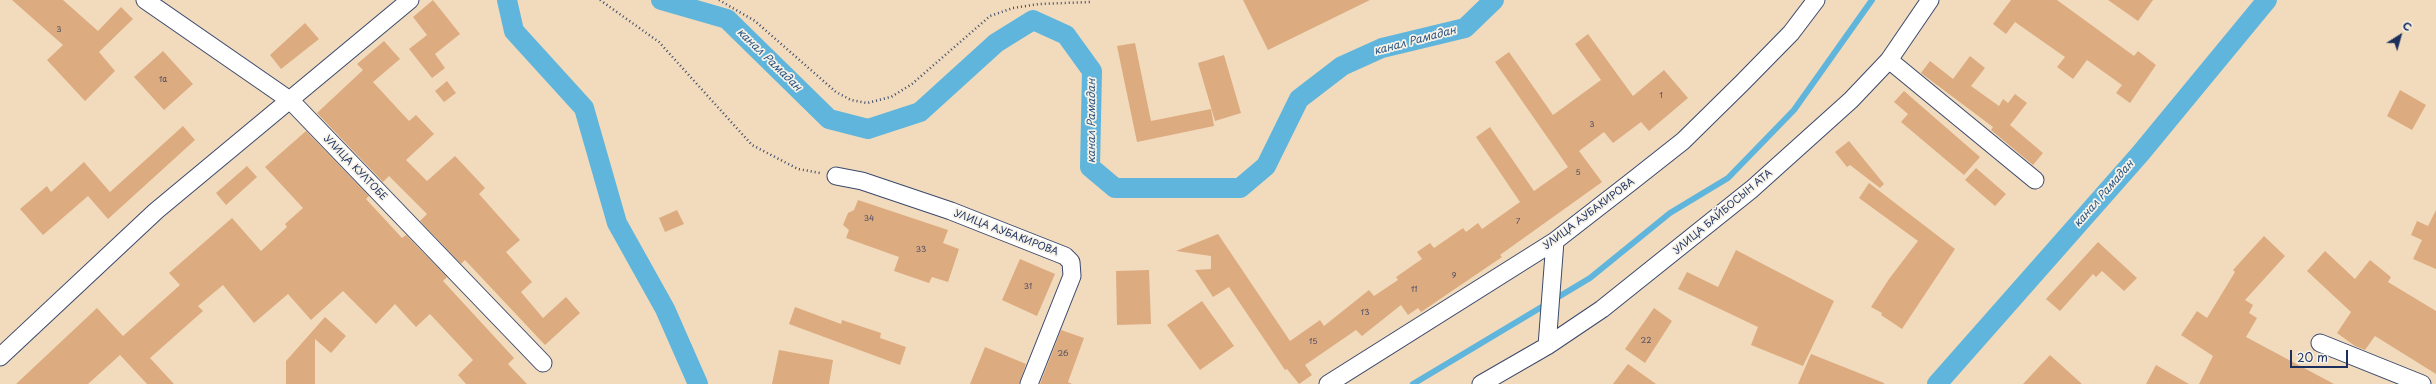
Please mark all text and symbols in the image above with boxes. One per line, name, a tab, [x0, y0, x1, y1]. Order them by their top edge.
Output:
north arrow	[2380, 16, 2420, 56]
text: С	[2399, 17, 2416, 35]
water label: канал Рамадан	[1372, 24, 1458, 58]
house number: 3	[56, 25, 62, 35]
water label: канал Рамадан	[734, 26, 804, 94]
house number: 1а	[159, 75, 167, 85]
water label: канал Рамадан	[1085, 79, 1099, 163]
house number: 1	[1659, 91, 1663, 101]
house number: 3	[1589, 120, 1595, 130]
street label: УЛИЦА КУЛТОБЕ	[321, 133, 389, 203]
water label: канал Рамадан	[2071, 158, 2137, 230]
street label: УЛИЦА БАЙБОСЫН АТА	[1671, 167, 1775, 257]
house number: 5	[1575, 168, 1581, 178]
street label: УЛИЦА АУБАКИРОВА	[1541, 176, 1637, 252]
street label: УЛИЦА АУБАКИРОВА	[952, 207, 1060, 259]
house number: 34	[864, 214, 874, 224]
house number: 7	[1516, 217, 1520, 227]
house number: 33	[916, 245, 926, 255]
house number: 9	[1452, 271, 1456, 281]
house number: 31	[1024, 282, 1032, 292]
house number: 11	[1411, 285, 1417, 295]
house number: 13	[1361, 308, 1369, 318]
house number: 22	[1641, 336, 1651, 346]
house number: 15	[1309, 337, 1317, 347]
scale bar	[2292, 342, 2350, 368]
text: 20 m	[2297, 348, 2328, 366]
house number: 26	[1058, 349, 1068, 359]

